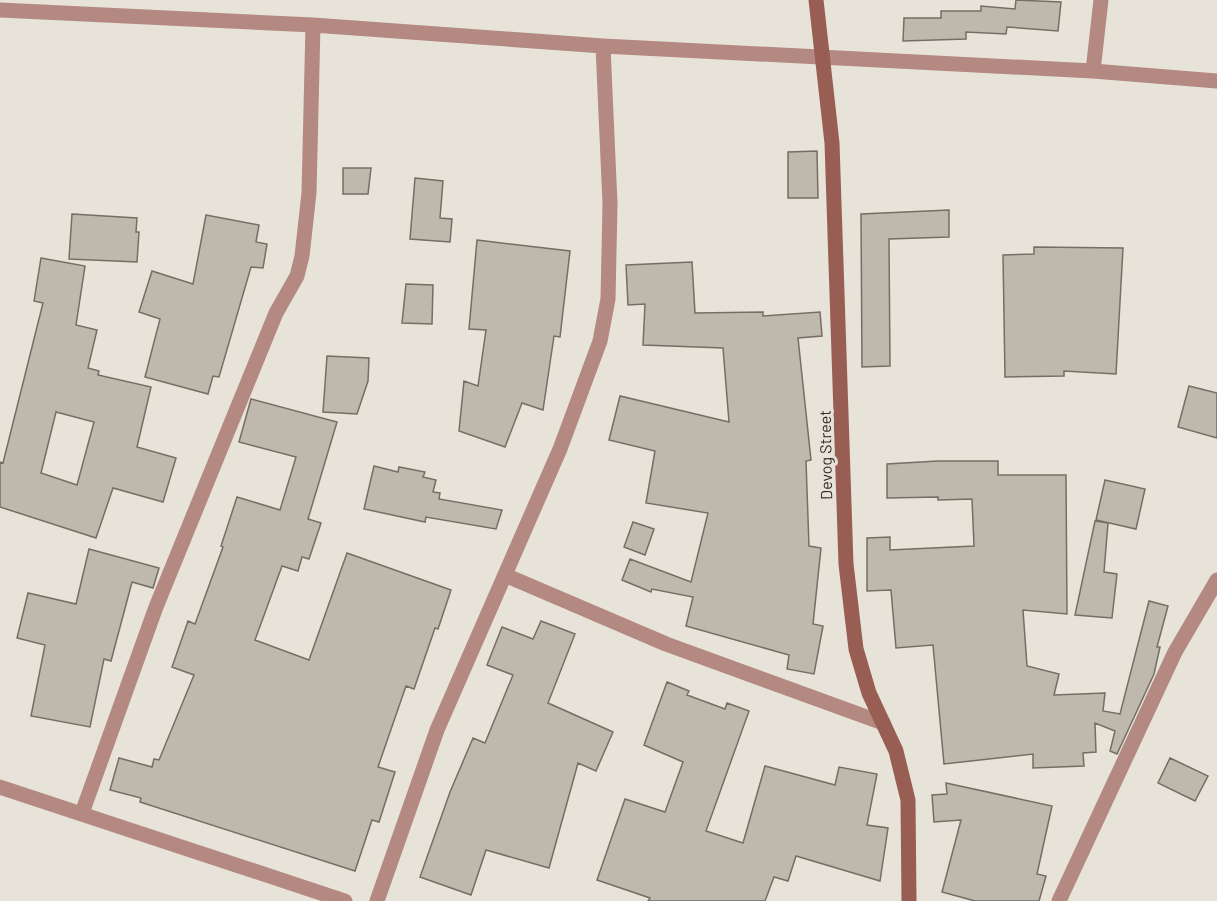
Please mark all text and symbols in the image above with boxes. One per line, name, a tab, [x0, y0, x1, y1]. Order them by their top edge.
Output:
street label: Devog Street	[815, 410, 835, 500]

